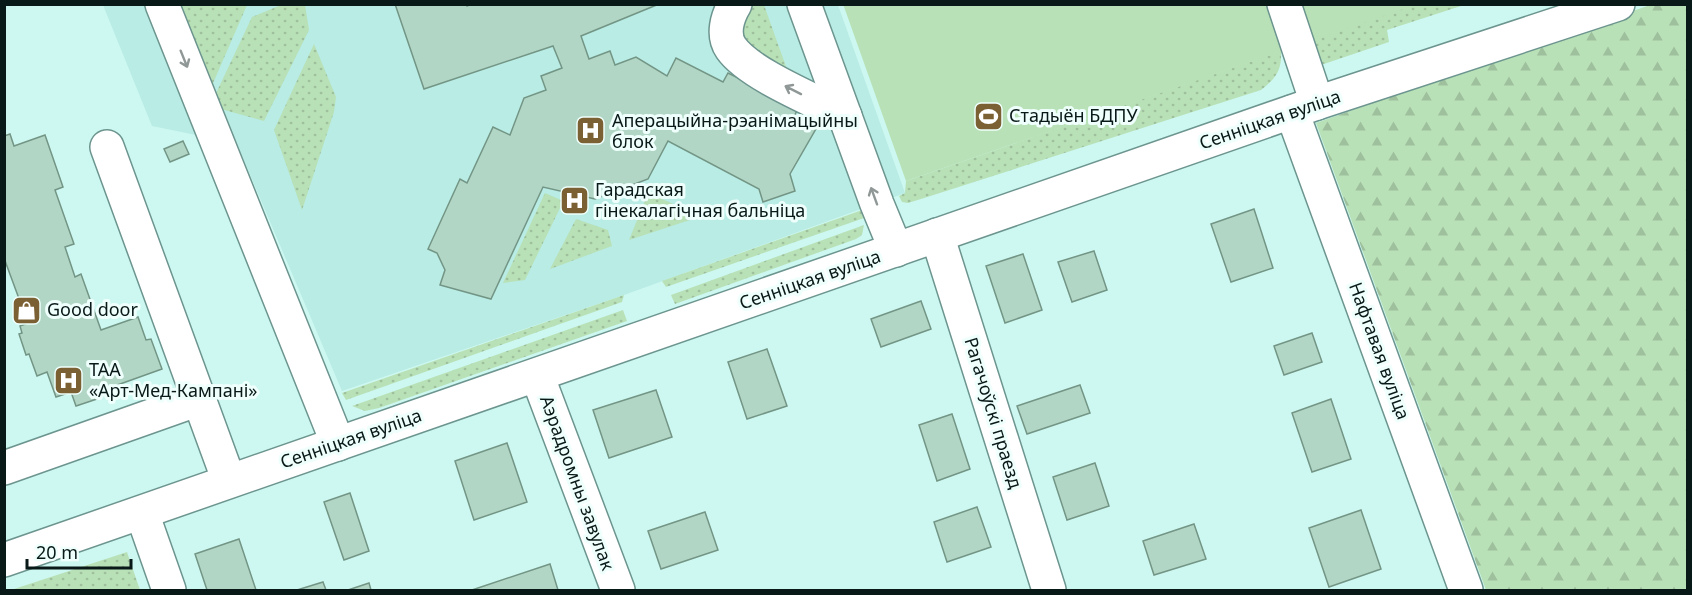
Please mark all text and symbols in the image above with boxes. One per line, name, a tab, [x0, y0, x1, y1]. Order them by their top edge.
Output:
one-way arrow	[179, 49, 190, 67]
one-way arrow	[785, 83, 803, 95]
street label: Сенніцкая вуліца	[1196, 84, 1344, 154]
sports icon: Стадыён БДПУ	[972, 100, 1004, 132]
place label: Стадыён БДПУ	[1009, 103, 1139, 127]
place label: Аперацыйна-рэанімацыйны блок	[612, 108, 858, 153]
hospital icon: Аперацыйна-рэанімацыйны блок	[575, 115, 607, 147]
place label: Гарадская гінекалагічная бальніца	[595, 177, 805, 222]
hospital icon: Гарадская гінекалагічная бальніца	[558, 184, 590, 216]
one-way arrow	[867, 187, 878, 206]
street label: Сенніцкая вуліца	[736, 244, 884, 314]
street label: Нафтавая вуліца	[1344, 279, 1416, 423]
shop icon: Good door	[10, 294, 42, 326]
place label: Good door	[47, 297, 138, 321]
street label: Рагачоўскі праезд	[960, 334, 1028, 491]
place label: ТАА «Арт-Мед-Кампані»	[89, 357, 258, 402]
hospital icon: ТАА «Арт-Мед-Кампані»	[52, 364, 84, 396]
street label: Аэрадромны завулак	[535, 392, 621, 574]
street label: Сенніцкая вуліца	[277, 403, 425, 473]
scale bar	[27, 532, 130, 570]
text: 20 m	[36, 540, 78, 564]

